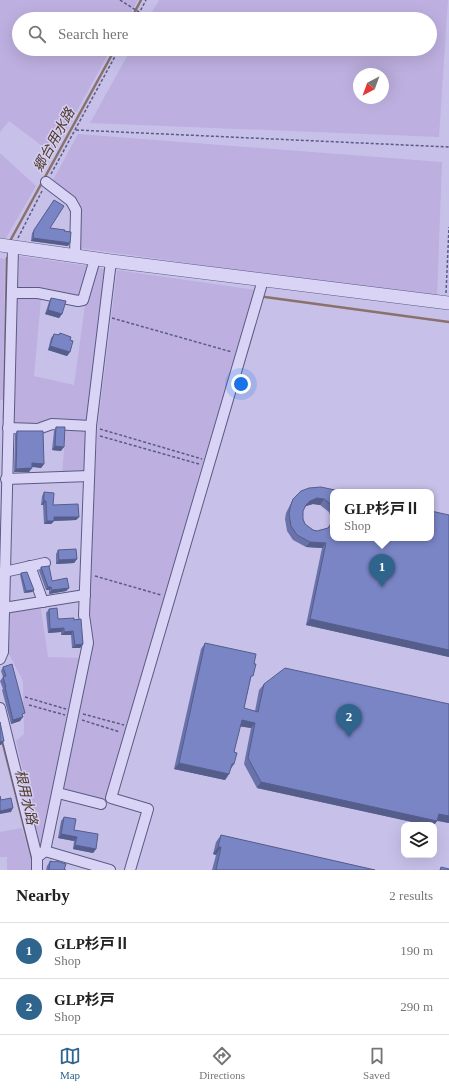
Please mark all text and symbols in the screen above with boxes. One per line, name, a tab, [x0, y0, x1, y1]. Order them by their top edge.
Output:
search box	[12, 12, 437, 56]
icon: search	[26, 23, 48, 45]
text: Search here	[58, 26, 128, 42]
north arrow	[353, 68, 389, 104]
water label: 郷台用水路	[30, 105, 78, 174]
your location	[231, 374, 251, 394]
popup	[330, 489, 434, 541]
text: GLP杉戸Ⅱ	[344, 501, 420, 517]
text: Shop	[344, 518, 371, 533]
pin: 1	[369, 554, 395, 587]
pin: 2	[336, 704, 362, 737]
water label: 根用水路	[12, 768, 40, 827]
map controls	[401, 822, 437, 858]
button: layers	[401, 822, 437, 858]
text: Nearby	[16, 886, 70, 905]
text: 2 results	[389, 888, 433, 903]
text: GLP杉戸Ⅱ	[54, 936, 130, 952]
text: 1	[26, 943, 32, 958]
text: 190 m	[400, 943, 433, 958]
text: Shop	[54, 953, 81, 968]
text: GLP杉戸	[54, 992, 115, 1008]
text: 2	[26, 999, 32, 1014]
text: 290 m	[400, 999, 433, 1014]
text: Shop	[54, 1009, 81, 1024]
tab: Map	[59, 1045, 81, 1081]
tab: Directions	[199, 1045, 245, 1081]
tab: Saved	[363, 1045, 390, 1081]

